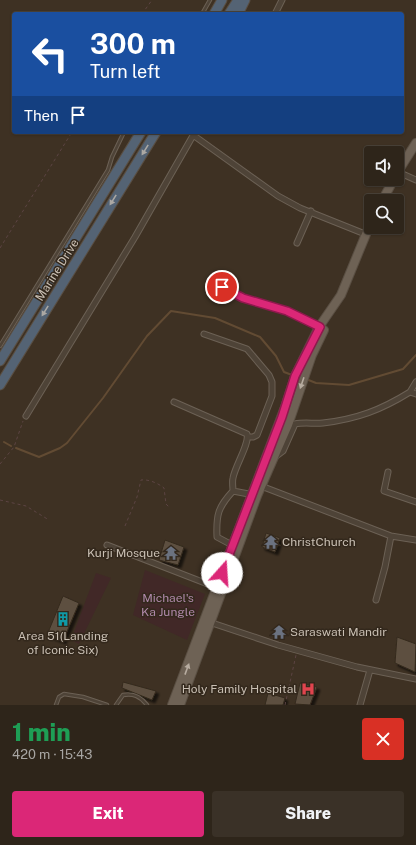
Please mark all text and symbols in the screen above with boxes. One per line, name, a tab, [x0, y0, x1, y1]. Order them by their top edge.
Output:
text: 300 m	[90, 27, 176, 60]
icon: left	[24, 28, 76, 80]
text: Turn left	[90, 61, 160, 82]
icon: arrive	[67, 104, 89, 126]
text: Then	[24, 107, 59, 124]
one-way arrow	[141, 144, 148, 156]
map controls	[364, 146, 404, 234]
button: sound	[364, 146, 404, 186]
button: search	[364, 194, 404, 234]
one-way arrow	[110, 195, 117, 206]
street label: Marine Drive	[32, 236, 82, 303]
pin	[205, 270, 239, 304]
icon: arrive	[211, 276, 233, 298]
one-way arrow	[41, 306, 49, 316]
one-way arrow	[299, 377, 305, 389]
temple icon: ChristChurch	[263, 534, 279, 550]
place label: ChristChurch	[282, 535, 356, 549]
temple icon: Kurji Mosque	[163, 545, 179, 561]
place label: Kurji Mosque	[87, 546, 160, 560]
position arrow	[201, 552, 243, 594]
park label: Michael's Ka Jungle	[141, 591, 195, 619]
building icon: Area 51(Landing of Iconic Six)	[55, 611, 71, 627]
temple icon: Saraswati Mandir	[271, 624, 287, 640]
place label: Saraswati Mandir	[290, 625, 387, 639]
place label: Area 51(Landing of Iconic Six)	[18, 629, 108, 657]
one-way arrow	[184, 662, 190, 674]
hospital icon: Holy Family Hospital	[300, 681, 316, 697]
place label: Holy Family Hospital	[182, 682, 297, 696]
text: 1 min	[12, 718, 71, 746]
button: close	[362, 718, 404, 760]
text: 420 m · 15:43	[12, 747, 92, 762]
button: Exit	[12, 791, 204, 837]
button: Share	[212, 791, 404, 837]

